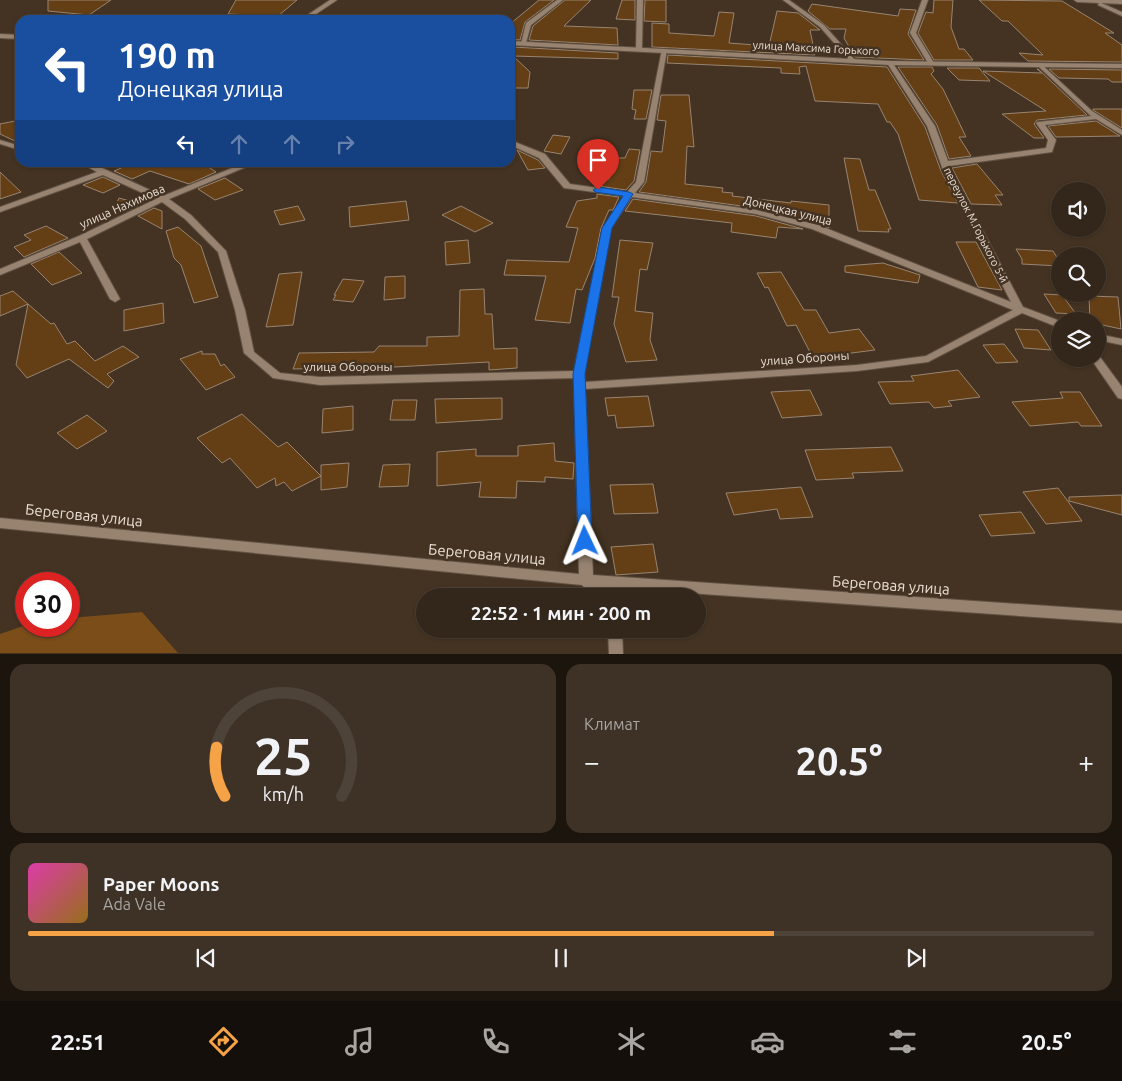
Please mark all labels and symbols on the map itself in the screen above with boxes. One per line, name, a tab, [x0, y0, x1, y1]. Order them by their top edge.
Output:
street label: улица Максима Горького	[752, 39, 880, 57]
pin	[577, 139, 619, 190]
street label: переулок М.Горького 5-й	[942, 165, 1010, 285]
street label: улица Нахимова	[77, 181, 167, 231]
street label: Донецкая улица	[743, 193, 833, 227]
street label: улица Обороны	[760, 348, 850, 368]
street label: улица Обороны	[304, 360, 392, 373]
street label: Береговая улица	[24, 500, 144, 530]
position arrow	[558, 514, 610, 566]
street label: Береговая улица	[428, 540, 546, 568]
speed limit sign: 30	[15, 572, 80, 637]
street label: Береговая улица	[832, 572, 950, 598]

